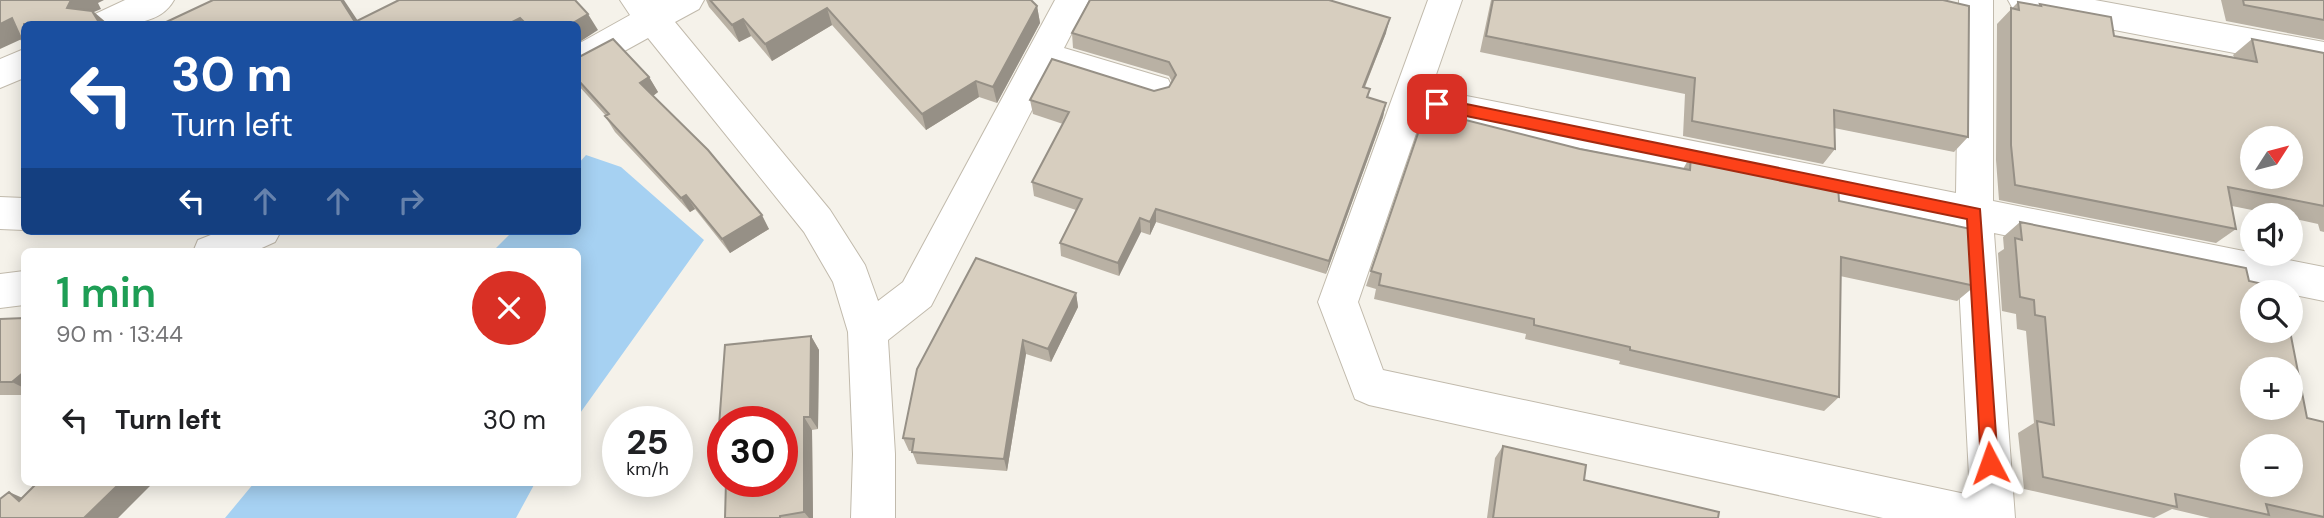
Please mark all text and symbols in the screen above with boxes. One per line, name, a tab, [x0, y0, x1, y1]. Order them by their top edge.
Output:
text: 30 m	[171, 42, 293, 106]
icon: left	[56, 49, 147, 140]
pin	[1407, 74, 1467, 134]
icon: arrive	[1418, 85, 1456, 123]
text: Turn left	[171, 104, 293, 146]
north arrow	[2240, 126, 2303, 189]
map controls	[2240, 126, 2303, 497]
icon: left	[173, 182, 211, 220]
icon: ahead	[246, 182, 284, 220]
icon: ahead	[319, 182, 357, 220]
icon: right	[392, 182, 430, 220]
button: sound	[2240, 203, 2303, 266]
text: 1 min	[56, 265, 156, 320]
button: close	[472, 271, 546, 345]
button: search	[2240, 280, 2303, 343]
text: 90 m · 13:44	[56, 319, 183, 349]
button: +	[2240, 357, 2303, 420]
icon: left	[56, 401, 94, 439]
text: Turn left	[115, 403, 222, 437]
text: 30 m	[483, 403, 546, 437]
speed limit sign: 30	[707, 406, 798, 497]
text: 25	[627, 419, 668, 465]
position arrow	[1953, 426, 2027, 500]
button: −	[2240, 434, 2303, 497]
text: km/h	[626, 457, 669, 481]

